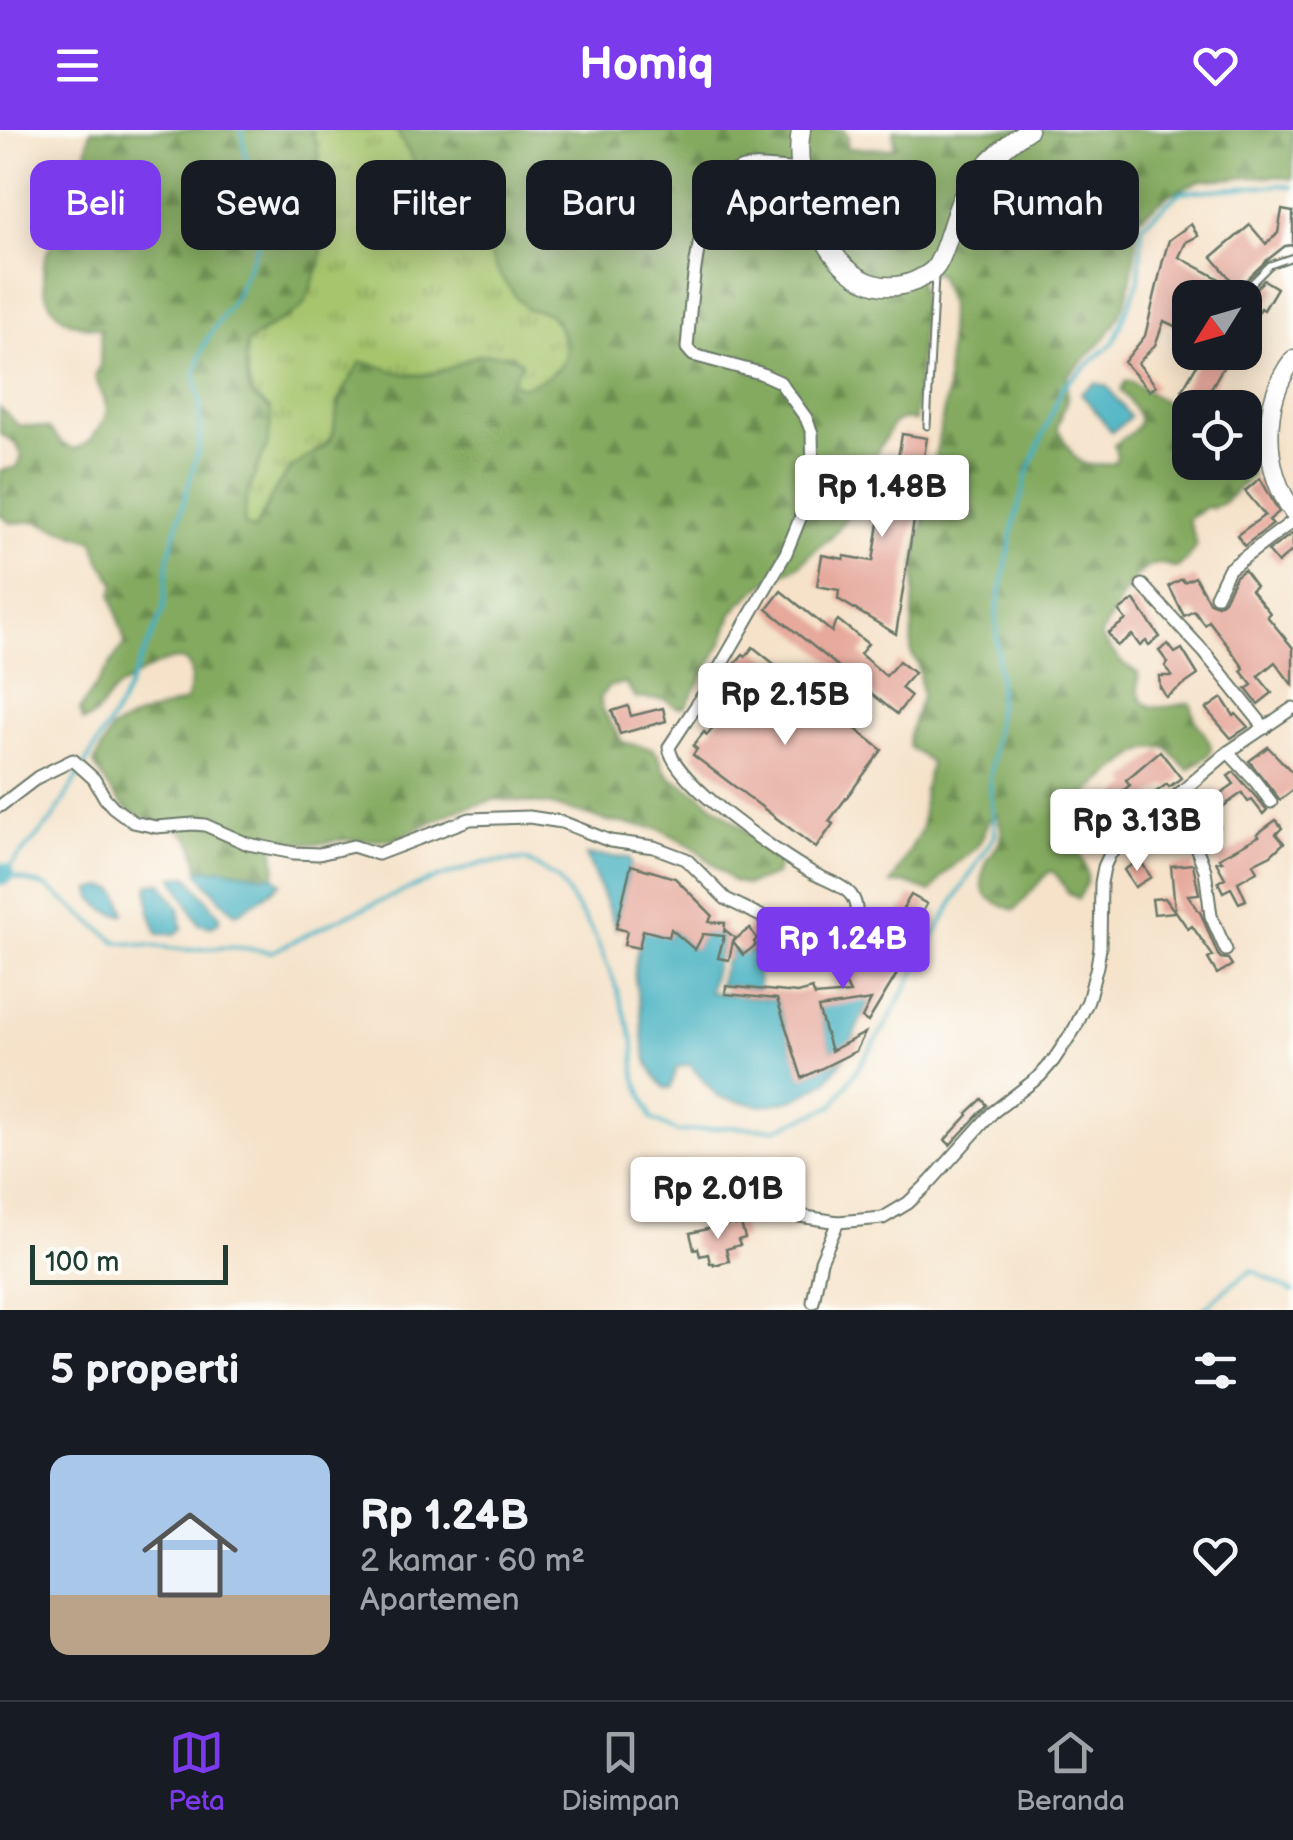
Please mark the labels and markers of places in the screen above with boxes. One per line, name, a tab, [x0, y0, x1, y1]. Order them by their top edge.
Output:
pin: Rp 1.48B	[779, 455, 985, 540]
pin: Rp 2.15B	[682, 663, 888, 748]
pin: Rp 3.13B	[1034, 789, 1240, 874]
pin: Rp 1.24B	[740, 907, 946, 992]
pin: Rp 2.01B	[615, 1157, 821, 1242]

